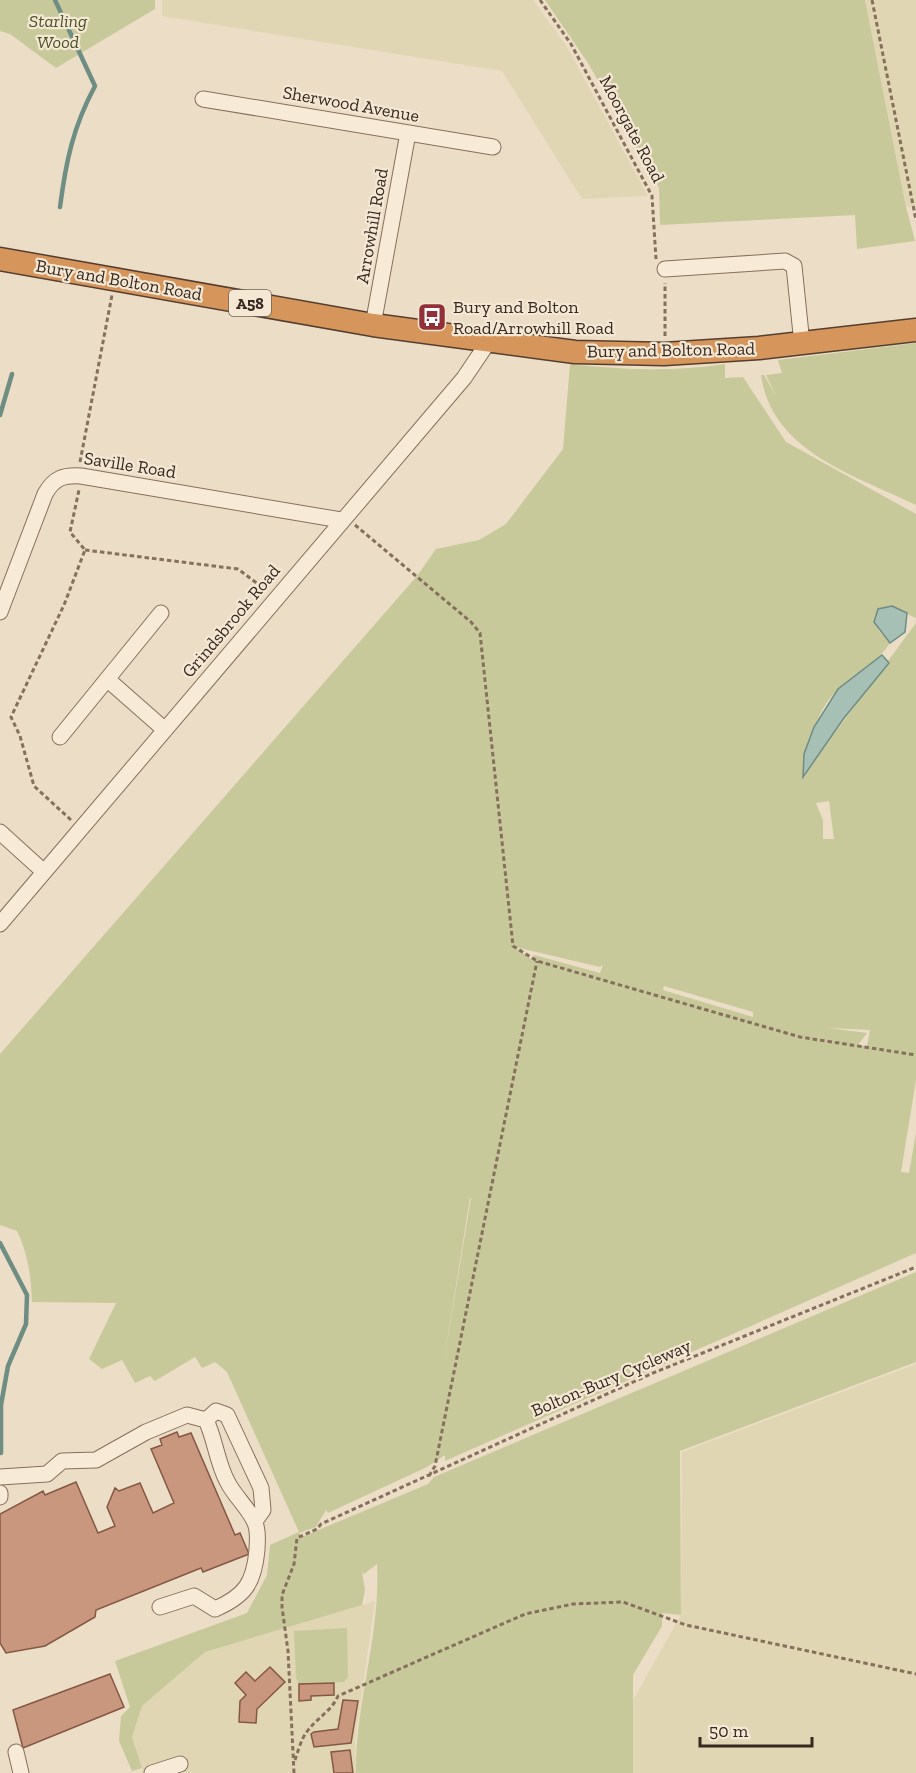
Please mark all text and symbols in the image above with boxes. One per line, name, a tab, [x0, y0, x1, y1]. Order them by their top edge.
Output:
park label: Starling Wood	[29, 10, 88, 53]
street label: Moorgate Road	[595, 72, 669, 186]
street label: Sherwood Avenue	[281, 81, 421, 127]
street label: Arrowhill Road	[351, 166, 393, 285]
street label: Bury and Bolton Road	[34, 255, 204, 305]
road number: A58	[229, 290, 271, 316]
place label: Bury and Bolton Road/Arrowhill Road	[453, 296, 614, 339]
bus stop icon: Bury and Bolton Road/Arrowhill Road	[416, 301, 448, 333]
street label: Bury and Bolton Road	[587, 338, 755, 362]
street label: Saville Road	[82, 447, 178, 483]
street label: Grindsbrook Road	[177, 560, 285, 682]
street label: Bolton-Bury Cycleway	[528, 1334, 695, 1422]
scale bar	[700, 1710, 812, 1748]
text: 50 m	[709, 1720, 749, 1742]

